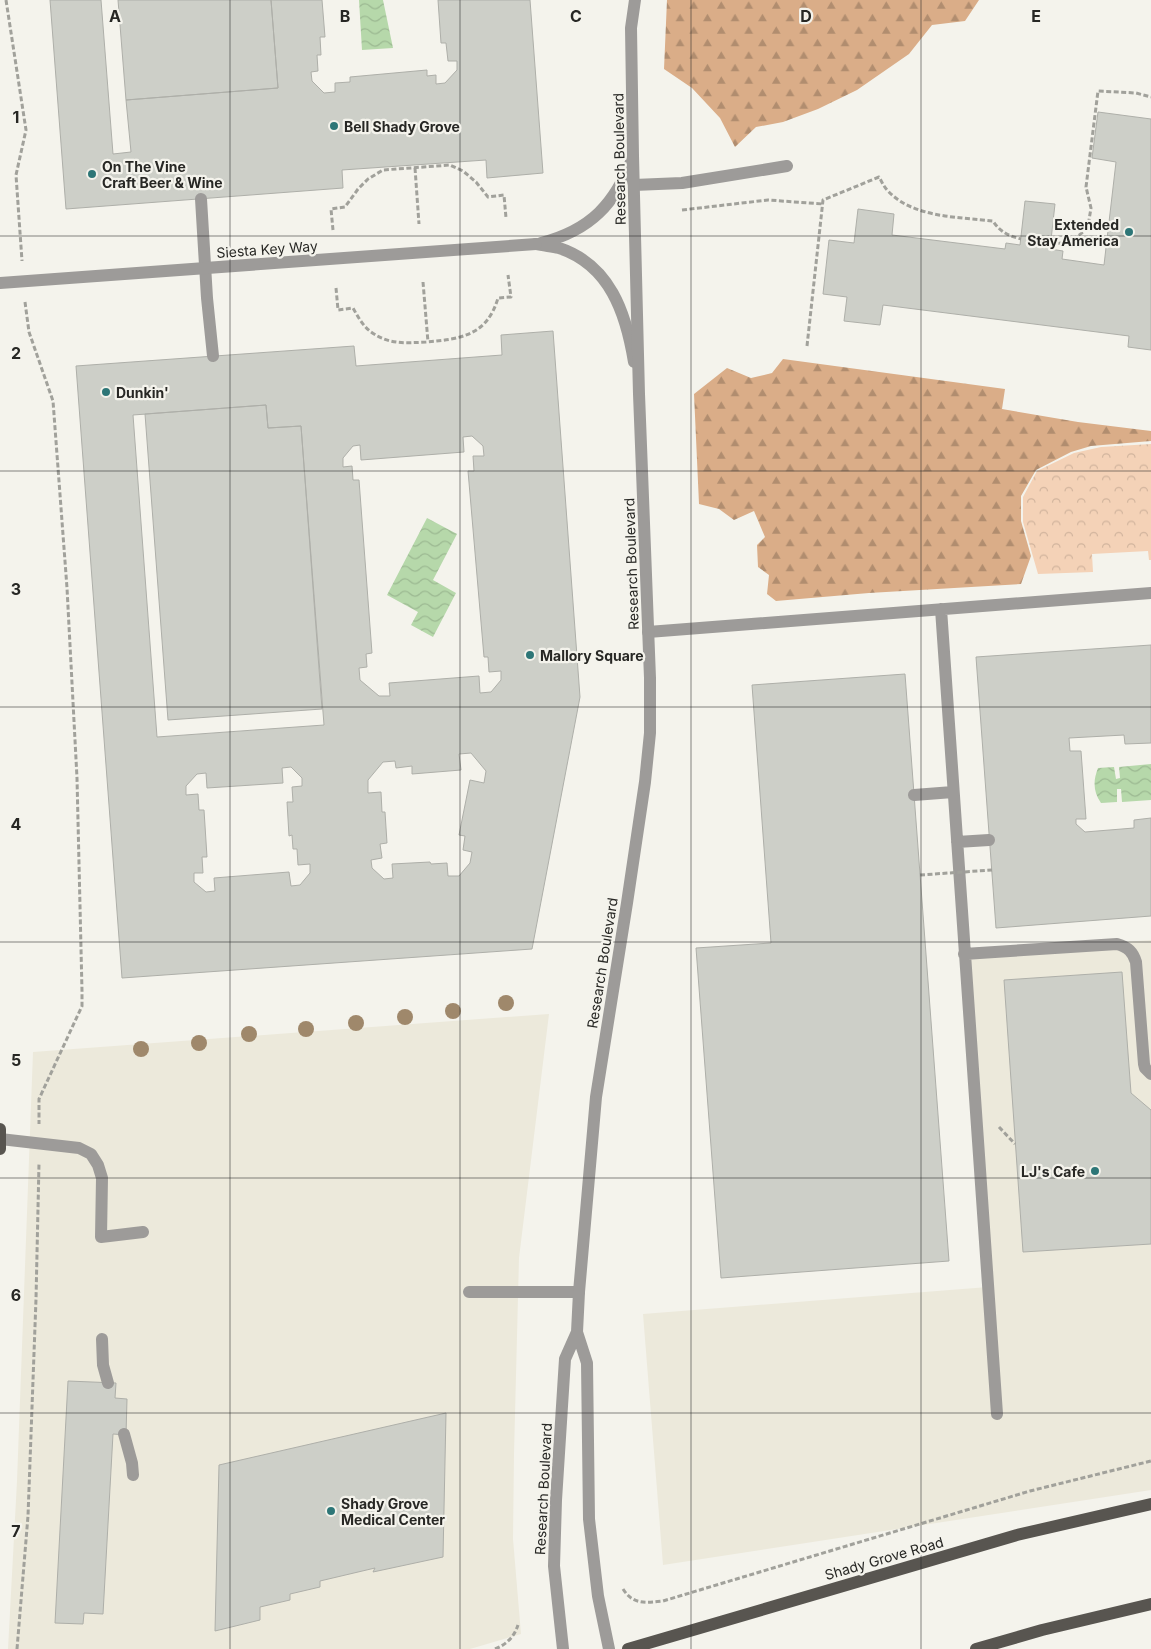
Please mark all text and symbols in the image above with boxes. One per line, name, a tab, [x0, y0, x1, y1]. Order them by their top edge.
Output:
text: A	[109, 6, 121, 26]
text: B	[340, 6, 350, 26]
text: C	[570, 6, 582, 26]
text: D	[800, 6, 812, 26]
text: E	[1031, 6, 1041, 26]
street label: Research Boulevard	[609, 93, 629, 225]
text: 1	[13, 107, 19, 127]
place label: Bell Shady Grove	[344, 118, 460, 135]
marker: Bell Shady Grove	[328, 120, 340, 132]
place label: On The Vine Craft Beer & Wine	[102, 158, 223, 191]
marker: On The Vine Craft Beer & Wine	[86, 168, 98, 180]
place label: Extended Stay America	[1027, 216, 1119, 249]
marker: Extended Stay America	[1123, 226, 1135, 238]
street label: Siesta Key Way	[216, 237, 318, 261]
text: 2	[11, 343, 21, 363]
place label: Dunkin'	[116, 384, 169, 401]
marker: Dunkin'	[100, 386, 112, 398]
street label: Research Boulevard	[620, 498, 642, 630]
text: 3	[11, 579, 21, 599]
place label: Mallory Square	[540, 647, 644, 664]
marker: Mallory Square	[524, 649, 536, 661]
text: 4	[11, 814, 22, 834]
street label: Research Boulevard	[583, 896, 621, 1030]
text: 5	[11, 1050, 21, 1070]
place label: LJ's Cafe	[1021, 1163, 1085, 1180]
marker: LJ's Cafe	[1089, 1165, 1101, 1177]
text: 6	[11, 1285, 21, 1305]
street label: Research Boulevard	[531, 1423, 555, 1555]
place label: Shady Grove Medical Center	[341, 1495, 445, 1528]
marker: Shady Grove Medical Center	[325, 1505, 337, 1517]
text: 7	[11, 1521, 21, 1541]
street label: Shady Grove Road	[823, 1533, 945, 1583]

